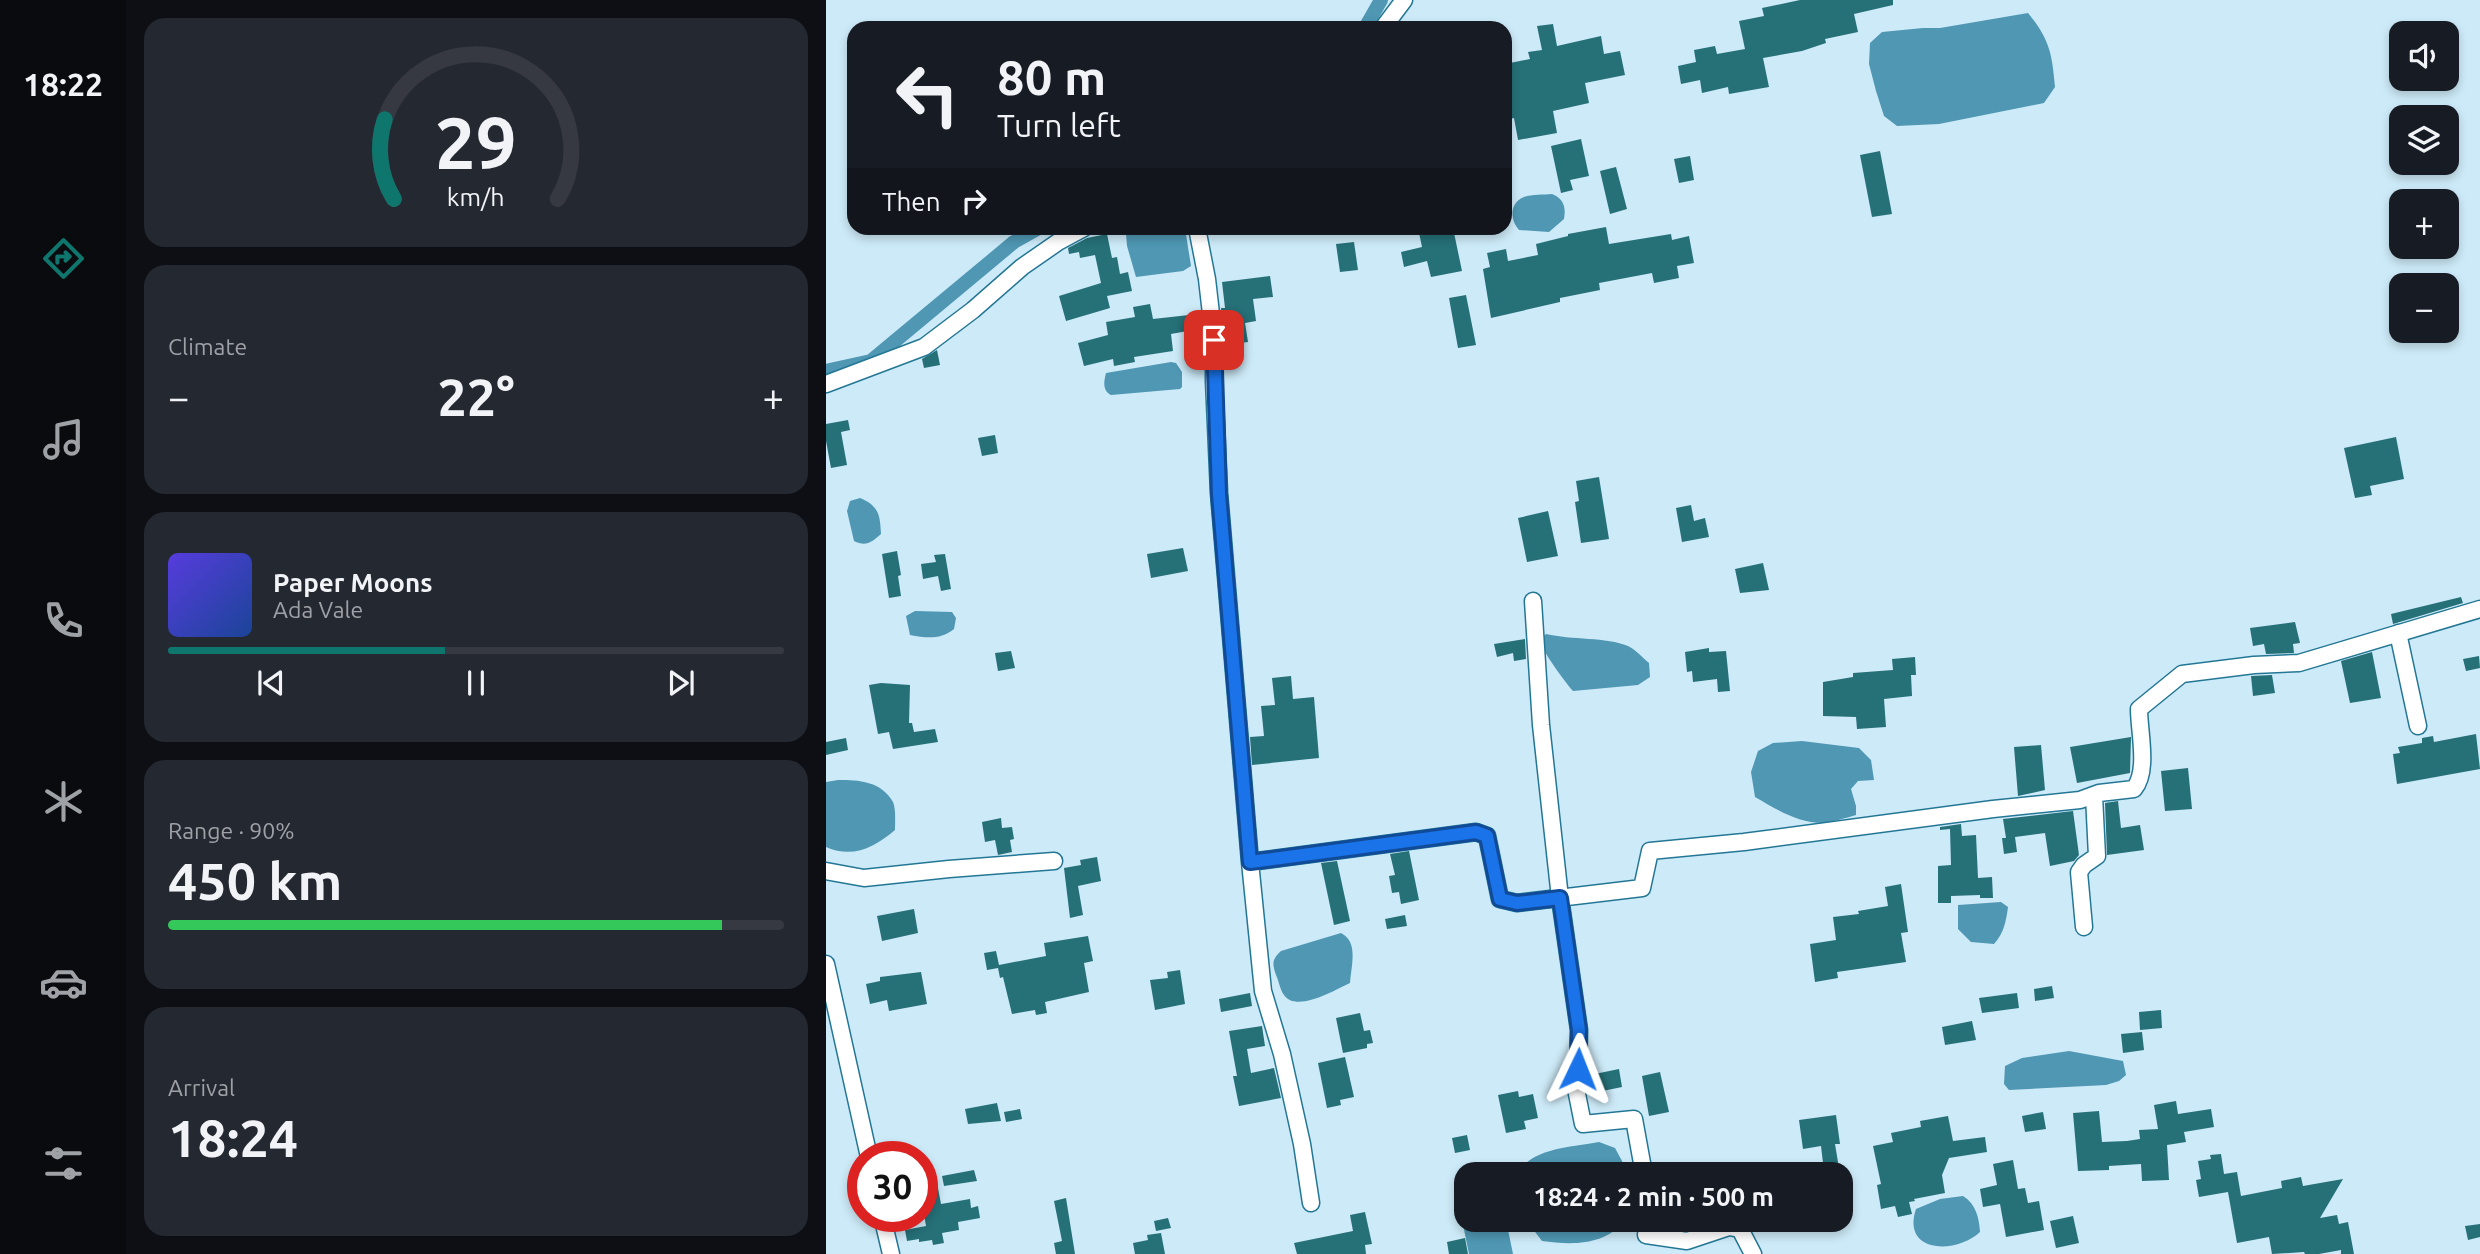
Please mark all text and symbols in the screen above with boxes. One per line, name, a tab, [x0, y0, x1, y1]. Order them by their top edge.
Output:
map controls	[2389, 21, 2459, 343]
button: sound	[2389, 21, 2459, 91]
icon: left	[882, 49, 973, 140]
text: 80 m	[997, 49, 1106, 104]
text: 18:22	[23, 66, 103, 102]
text: 29	[435, 101, 517, 183]
button: layers	[2389, 105, 2459, 175]
text: Turn left	[997, 107, 1121, 143]
text: km/h	[447, 182, 505, 210]
icon: right	[955, 182, 993, 220]
text: Then	[882, 187, 941, 216]
button: +	[2389, 189, 2459, 259]
icon: directions	[39, 234, 88, 283]
button: −	[2389, 273, 2459, 343]
pin	[1184, 310, 1244, 370]
icon: arrive	[1195, 321, 1233, 359]
text: Climate	[168, 334, 247, 359]
text: 22°	[437, 368, 515, 426]
text: −	[168, 376, 189, 418]
text: +	[763, 376, 784, 418]
icon: music	[39, 415, 88, 464]
text: Paper Moons	[273, 568, 432, 597]
icon: phone	[39, 596, 88, 645]
text: Ada Vale	[273, 597, 363, 622]
icon: previous	[252, 664, 290, 702]
icon: pause	[457, 664, 495, 702]
icon: next	[662, 664, 700, 702]
icon: climate	[39, 777, 88, 826]
text: Range · 90%	[168, 818, 295, 843]
text: 450 km	[168, 852, 342, 910]
icon: car	[39, 958, 88, 1007]
position arrow	[1541, 1032, 1615, 1106]
text: Arrival	[168, 1075, 235, 1100]
text: 18:24	[168, 1109, 298, 1167]
icon: filters	[39, 1139, 88, 1188]
speed limit sign: 30	[847, 1141, 938, 1232]
text: 18:24 · 2 min · 500 m	[1533, 1182, 1774, 1211]

